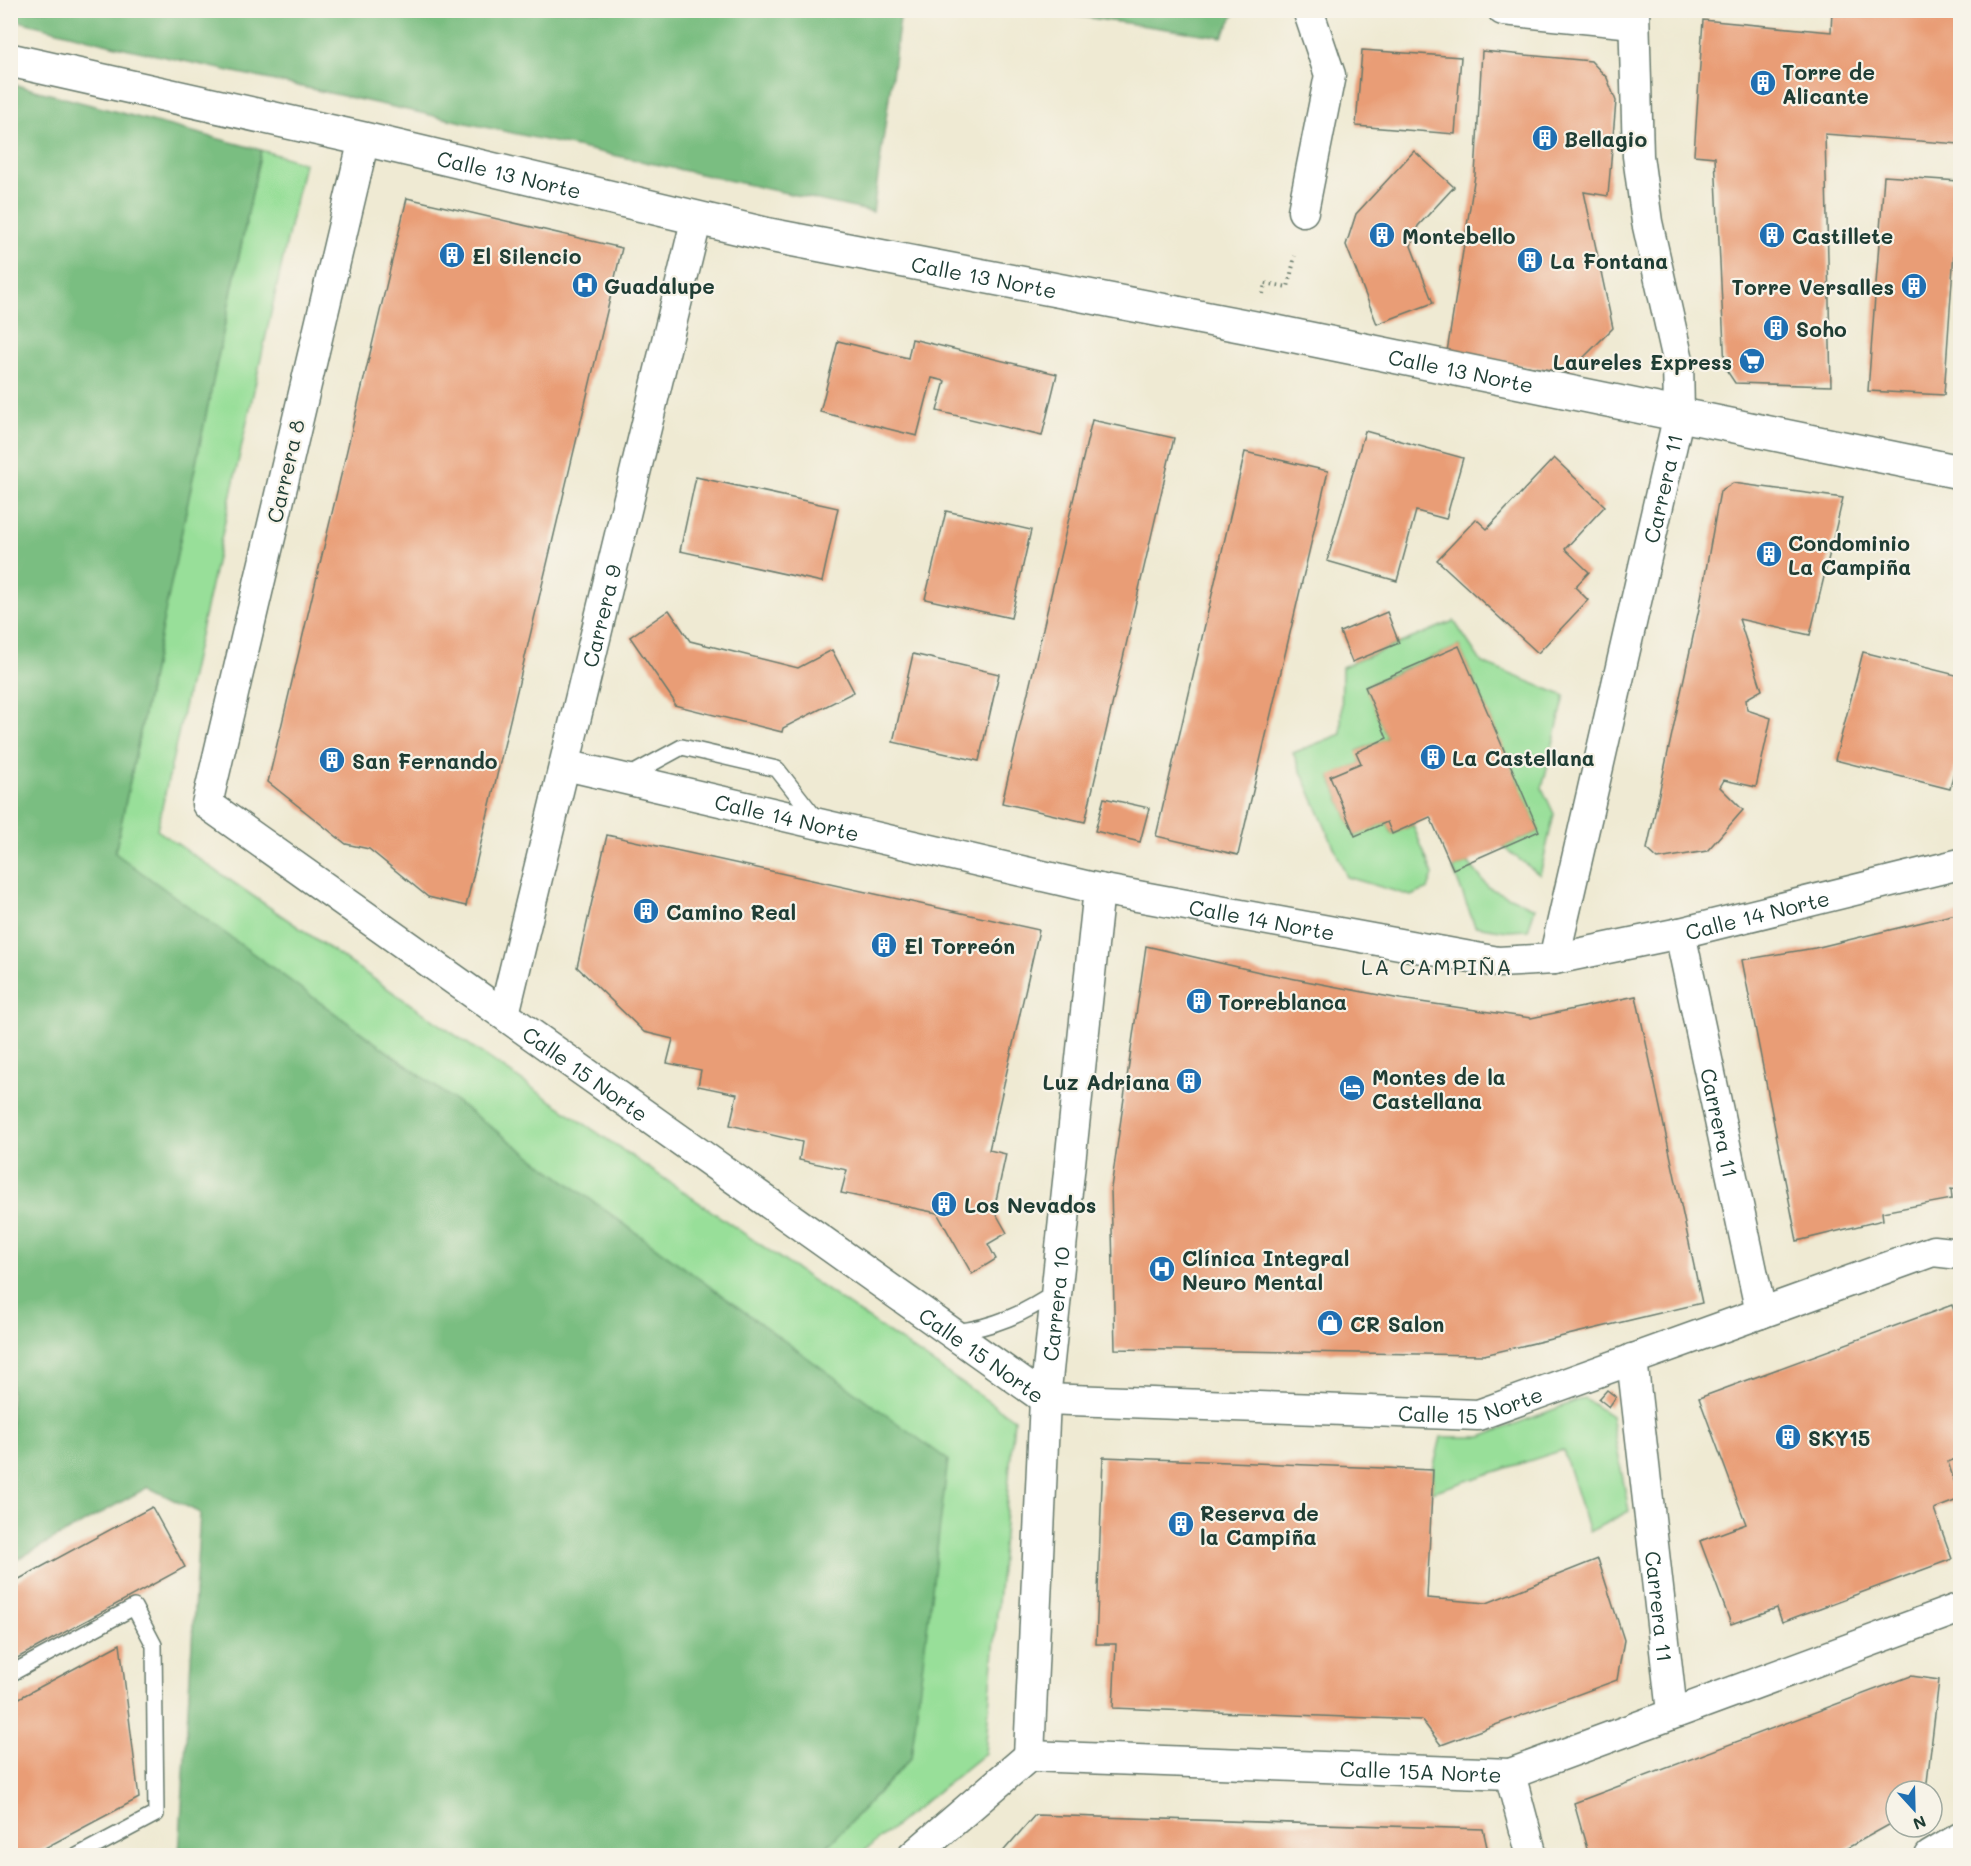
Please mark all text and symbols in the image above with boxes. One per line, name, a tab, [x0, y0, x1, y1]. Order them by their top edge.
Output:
place label: Torre de Alicante	[1782, 58, 1875, 109]
building icon: Torre de Alicante	[1748, 68, 1778, 98]
building icon: Bellagio	[1530, 123, 1560, 153]
place label: Bellagio	[1564, 125, 1648, 152]
street label: Calle 13 Norte	[434, 143, 584, 204]
building icon: Montebello	[1367, 220, 1397, 250]
building icon: Castillete	[1757, 220, 1787, 250]
place label: Montebello	[1402, 222, 1516, 249]
place label: Castillete	[1792, 222, 1893, 249]
building icon: El Silencio	[437, 240, 467, 270]
place label: El Silencio	[472, 242, 582, 269]
building icon: La Fontana	[1515, 245, 1545, 275]
place label: La Fontana	[1550, 247, 1668, 274]
street label: Calle 13 Norte	[909, 249, 1059, 303]
hospital icon: Guadalupe	[570, 270, 600, 300]
building icon: Torre Versalles	[1899, 271, 1929, 301]
place label: Guadalupe	[604, 272, 715, 299]
place label: Torre Versalles	[1732, 273, 1894, 300]
building icon: Soho	[1761, 313, 1791, 343]
place label: Soho	[1796, 315, 1847, 342]
street label: Calle 13 Norte	[1386, 342, 1536, 398]
supermarket icon: Laureles Express	[1737, 346, 1767, 376]
place label: Laureles Express	[1553, 348, 1732, 375]
street label: Carrera 8	[260, 417, 310, 525]
street label: Carrera 11	[1636, 431, 1688, 546]
place label: Condominio La Campiña	[1788, 529, 1911, 580]
building icon: Condominio La Campiña	[1754, 539, 1784, 569]
street label: Carrera 9	[575, 561, 626, 670]
building icon: La Castellana	[1418, 742, 1448, 772]
place label: La Castellana	[1452, 744, 1595, 771]
building icon: San Fernando	[317, 745, 347, 775]
place label: San Fernando	[352, 747, 498, 774]
street label: Calle 14 Norte	[712, 787, 862, 846]
street label: Calle 14 Norte	[1682, 883, 1832, 945]
street label: Calle 14 Norte	[1187, 892, 1337, 945]
building icon: Camino Real	[631, 896, 661, 926]
place label: Camino Real	[666, 898, 796, 925]
building icon: El Torreón	[869, 930, 899, 960]
place label: El Torreón	[904, 932, 1015, 959]
district label: LA CAMPIÑA	[1361, 952, 1513, 981]
building icon: Torreblanca	[1184, 986, 1214, 1016]
place label: Torreblanca	[1218, 988, 1347, 1015]
street label: Calle 15 Norte	[518, 1019, 654, 1127]
place label: Montes de la Castellana	[1372, 1063, 1506, 1114]
street label: Carrera 11	[1696, 1065, 1745, 1180]
building icon: Luz Adriana	[1174, 1066, 1204, 1096]
place label: Luz Adriana	[1043, 1068, 1170, 1095]
hotel icon: Montes de la Castellana	[1337, 1073, 1367, 1103]
building icon: Los Nevados	[929, 1189, 959, 1219]
place label: Los Nevados	[964, 1191, 1096, 1218]
place label: Clínica Integral Neuro Mental	[1182, 1244, 1349, 1295]
street label: Carrera 10	[1036, 1245, 1075, 1362]
hospital icon: Clínica Integral Neuro Mental	[1147, 1254, 1177, 1284]
street label: Calle 15 Norte	[914, 1301, 1050, 1408]
shop icon: CR Salon	[1315, 1308, 1345, 1338]
place label: CR Salon	[1350, 1310, 1444, 1337]
street label: Calle 15 Norte	[1397, 1379, 1546, 1428]
building icon: SKY15	[1773, 1422, 1803, 1452]
place label: SKY15	[1808, 1424, 1870, 1451]
place label: Reserva de la Campiña	[1200, 1499, 1319, 1550]
building icon: Reserva de la Campiña	[1166, 1509, 1196, 1539]
street label: Carrera 11	[1640, 1550, 1680, 1663]
street label: Calle 15A Norte	[1339, 1754, 1502, 1787]
north arrow	[1884, 1779, 1944, 1839]
text: N	[1910, 1811, 1929, 1835]

